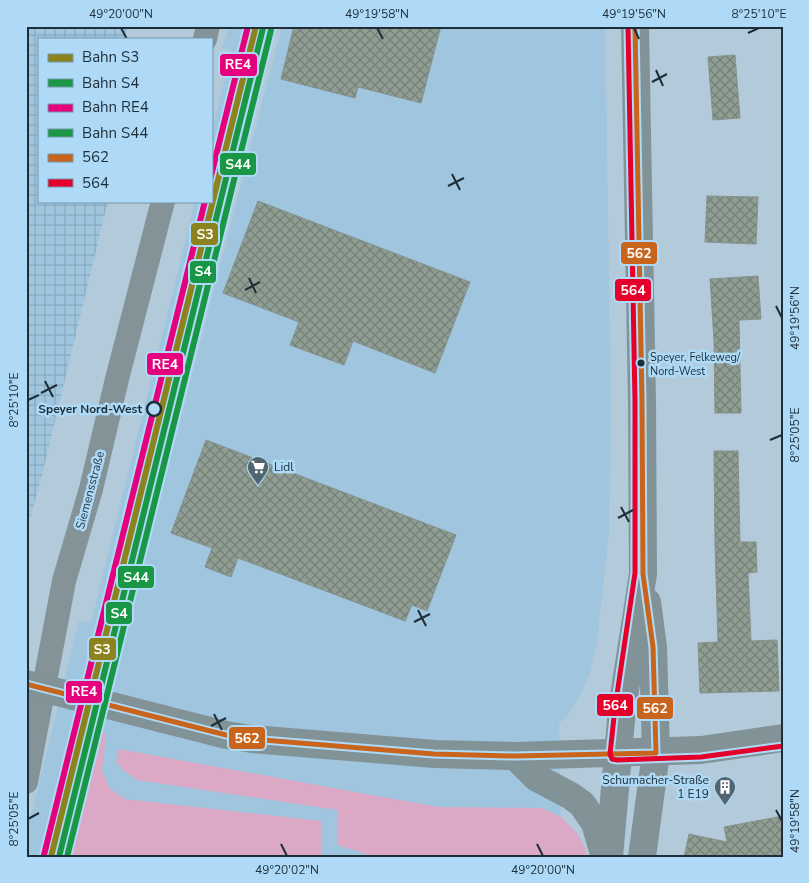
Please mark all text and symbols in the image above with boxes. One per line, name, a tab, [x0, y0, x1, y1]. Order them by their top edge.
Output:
text: 49°20'00"N	[89, 6, 153, 22]
text: 49°19'58"N	[345, 6, 409, 22]
text: 49°19'56"N	[602, 6, 666, 22]
text: 8°25'10"E	[732, 6, 786, 22]
legend	[38, 38, 212, 202]
text: Bahn S3	[82, 47, 139, 67]
line badge: RE4	[219, 53, 258, 77]
text: RE4	[225, 55, 252, 74]
text: Bahn S4	[82, 73, 139, 93]
text: Bahn RE4	[82, 97, 149, 117]
text: Bahn S44	[82, 123, 148, 143]
text: 562	[82, 147, 109, 167]
line badge: S44	[219, 152, 257, 176]
text: S44	[225, 155, 251, 174]
text: 564	[82, 173, 109, 193]
line badge: S3	[190, 222, 219, 246]
text: S3	[196, 225, 214, 244]
line badge: 562	[620, 241, 658, 265]
text: 562	[626, 244, 652, 263]
line badge: S4	[189, 260, 217, 284]
text: S4	[194, 262, 212, 281]
line badge: 564	[614, 278, 652, 302]
text: 564	[620, 281, 646, 300]
text: 49°19'56"N	[787, 286, 803, 350]
place label: Speyer, Felkeweg/ Nord-West	[650, 350, 741, 379]
line badge: RE4	[146, 352, 184, 376]
text: RE4	[152, 355, 179, 374]
marker: Speyer, Felkeweg/ Nord-West	[636, 358, 646, 368]
text: 8°25'10"E	[6, 373, 22, 427]
place label: Speyer Nord-West	[38, 401, 142, 417]
marker: Speyer Nord-West	[146, 401, 162, 417]
text: 8°25'05"E	[787, 408, 803, 462]
street label: Siemensstraße	[72, 449, 108, 531]
supermarket icon: Lidl	[246, 455, 270, 486]
place label: Lidl	[274, 459, 294, 475]
line badge: S44	[117, 565, 155, 589]
text: S44	[123, 568, 149, 587]
line badge: S4	[105, 601, 133, 625]
text: S4	[110, 604, 128, 623]
line badge: S3	[88, 637, 117, 661]
text: S3	[93, 640, 111, 659]
line badge: RE4	[65, 680, 103, 704]
text: RE4	[71, 682, 98, 701]
line badge: 564	[596, 693, 634, 717]
text: 564	[602, 696, 628, 715]
line badge: 562	[636, 696, 674, 720]
text: 562	[642, 699, 668, 718]
line badge: 562	[228, 726, 266, 750]
text: 562	[234, 729, 260, 748]
place label: Schumacher-Straße 1 E19	[602, 772, 709, 802]
building icon: Schumacher-Straße 1 E19	[713, 775, 737, 806]
text: 49°19'58"N	[787, 789, 803, 853]
text: 8°25'05"E	[6, 792, 22, 846]
text: 49°20'02"N	[255, 862, 319, 878]
text: 49°20'00"N	[511, 862, 575, 878]

